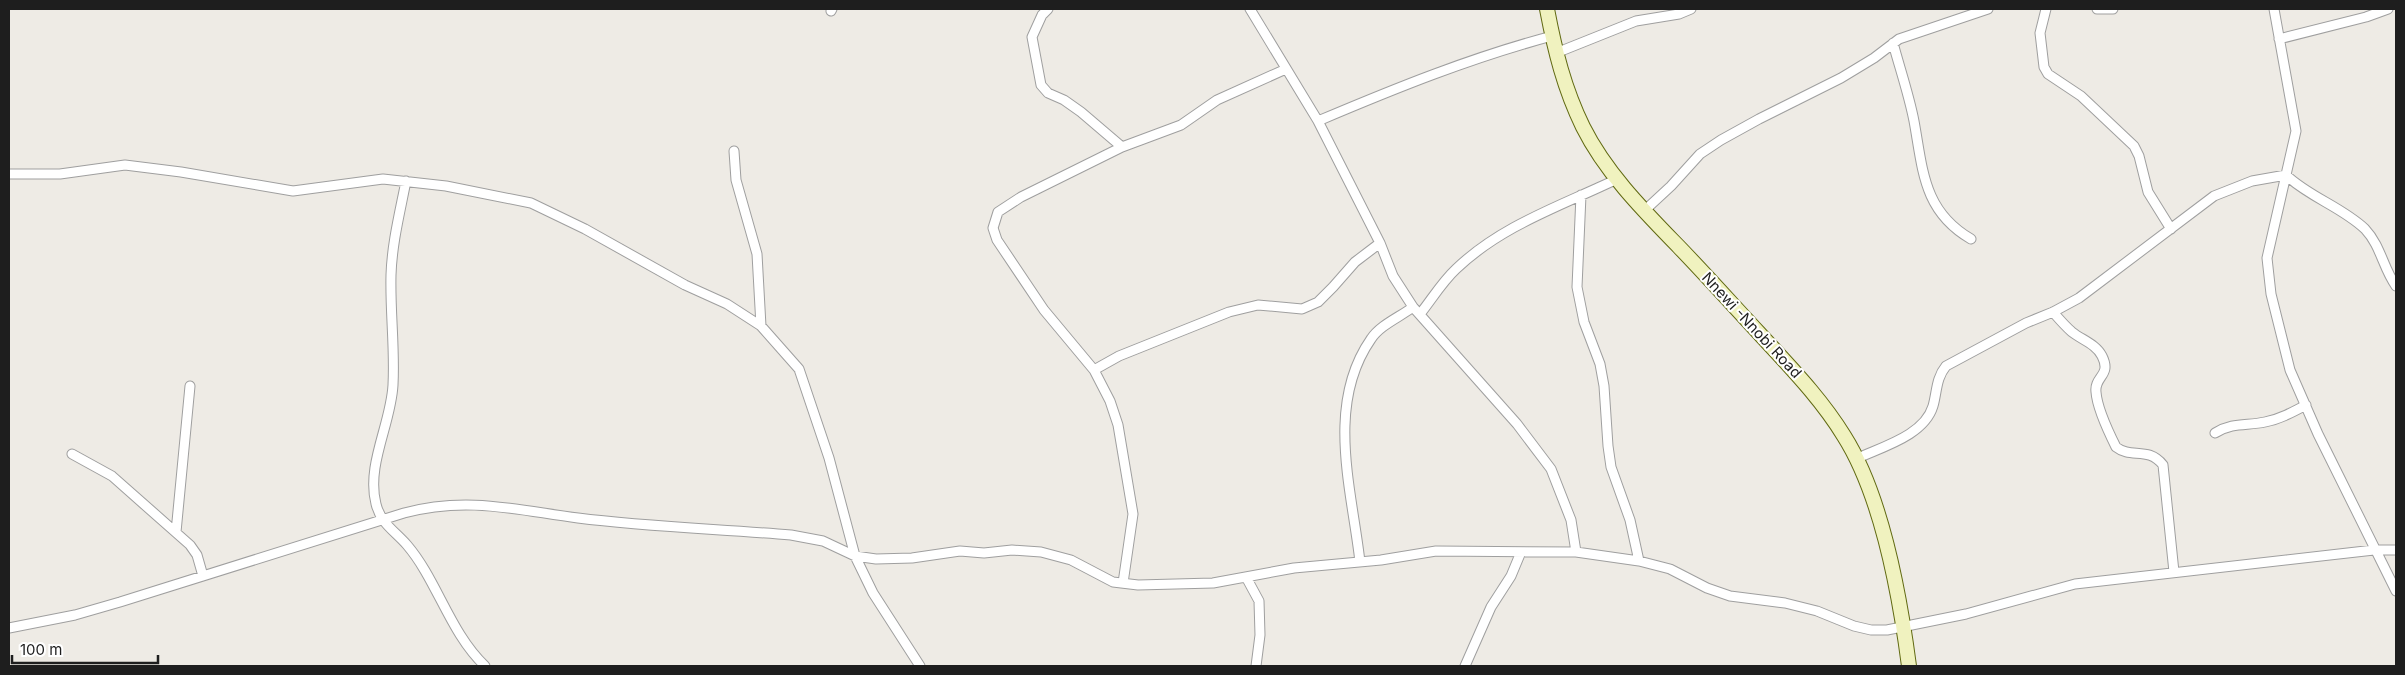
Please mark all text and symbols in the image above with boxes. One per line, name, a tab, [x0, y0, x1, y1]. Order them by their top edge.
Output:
street label: Nnewi -Nnobi Road	[1698, 268, 1806, 382]
scale bar	[12, 632, 159, 664]
text: 100 m	[20, 640, 62, 659]

